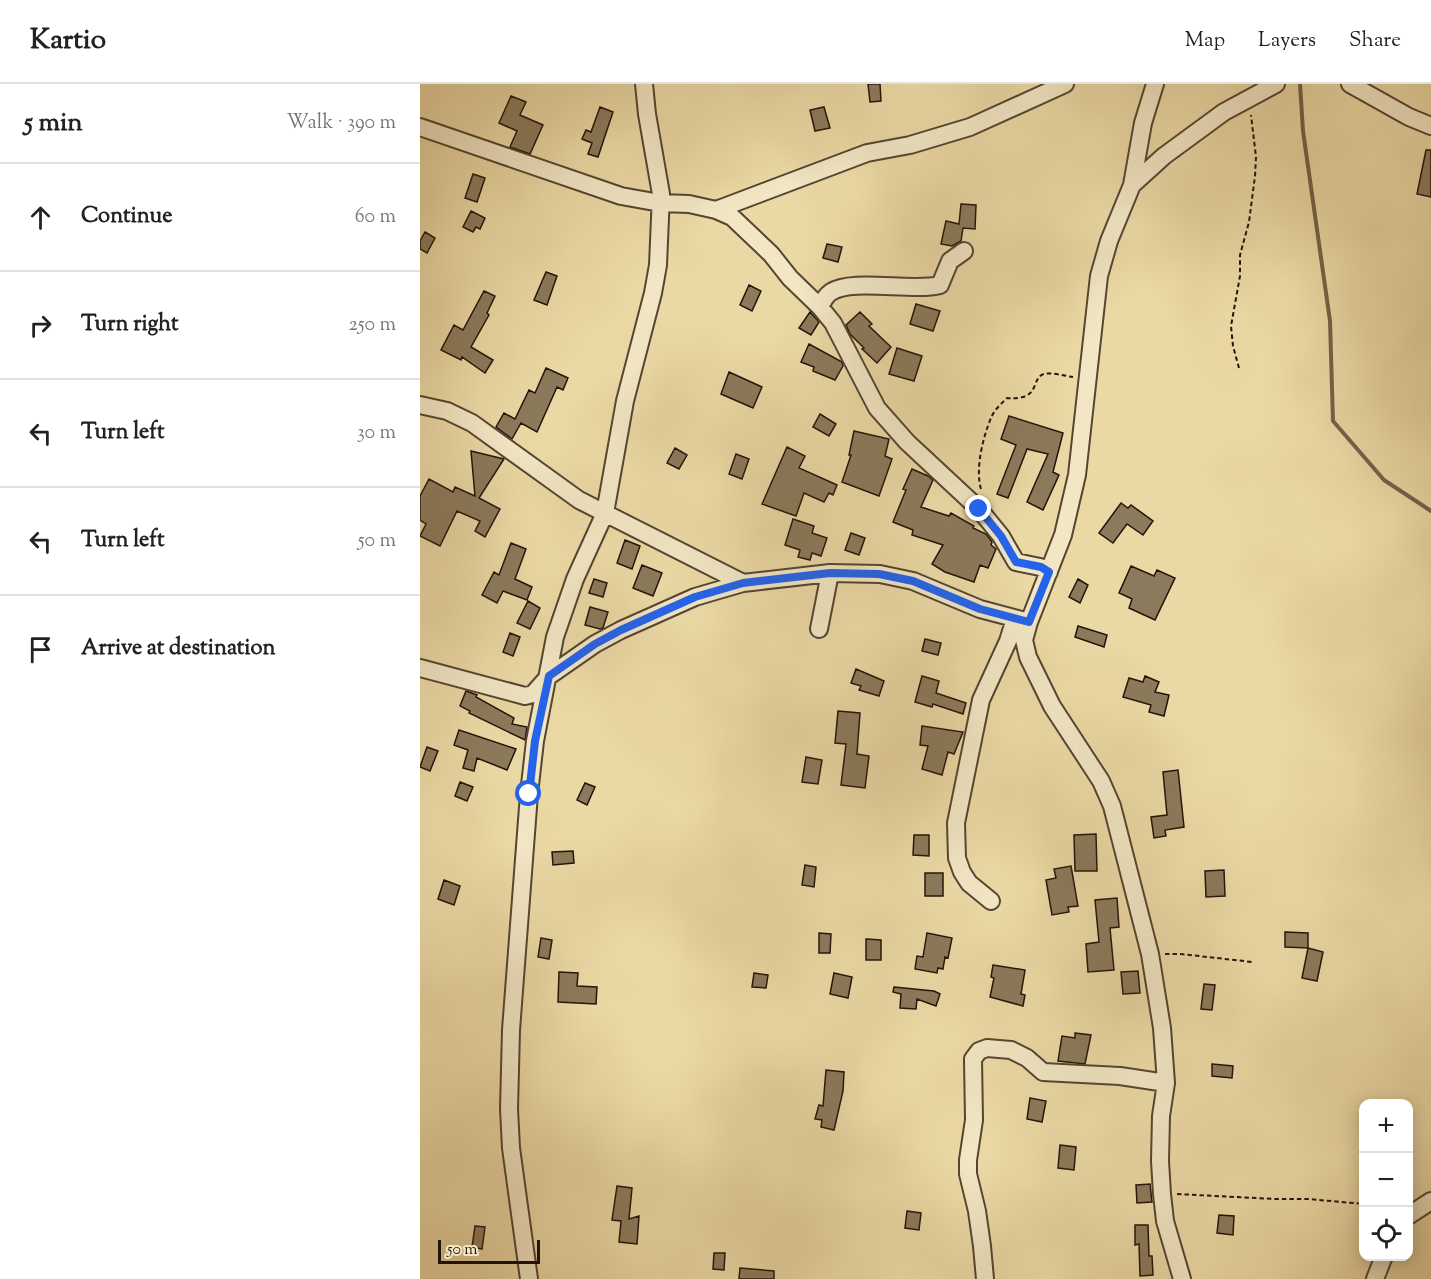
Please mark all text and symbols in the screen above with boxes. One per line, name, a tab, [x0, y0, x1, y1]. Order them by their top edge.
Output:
text: Kartio	[30, 21, 106, 61]
text: Map	[1185, 26, 1225, 56]
text: Layers	[1258, 26, 1316, 56]
text: Share	[1349, 26, 1401, 56]
text: 5 min	[24, 105, 83, 142]
text: Walk · 390 m	[287, 109, 396, 138]
icon: ahead	[24, 201, 57, 234]
text: Continue	[81, 201, 172, 233]
text: 60 m	[355, 203, 396, 232]
icon: right	[24, 309, 57, 342]
text: Turn right	[81, 309, 178, 341]
text: 250 m	[348, 311, 396, 340]
icon: left	[24, 417, 57, 450]
text: Turn left	[81, 417, 164, 449]
text: 30 m	[357, 419, 396, 448]
route end	[965, 495, 991, 521]
icon: left	[24, 525, 57, 558]
text: Turn left	[81, 525, 164, 557]
text: 50 m	[358, 527, 396, 556]
icon: arrive	[24, 633, 57, 666]
text: Arrive at destination	[81, 633, 276, 665]
route start	[515, 780, 541, 806]
map controls	[1359, 1099, 1413, 1261]
button: +	[1359, 1099, 1413, 1153]
button: −	[1359, 1153, 1413, 1207]
button: locate	[1359, 1207, 1413, 1261]
scale bar	[438, 1237, 540, 1264]
text: 50 m	[447, 1239, 478, 1262]

